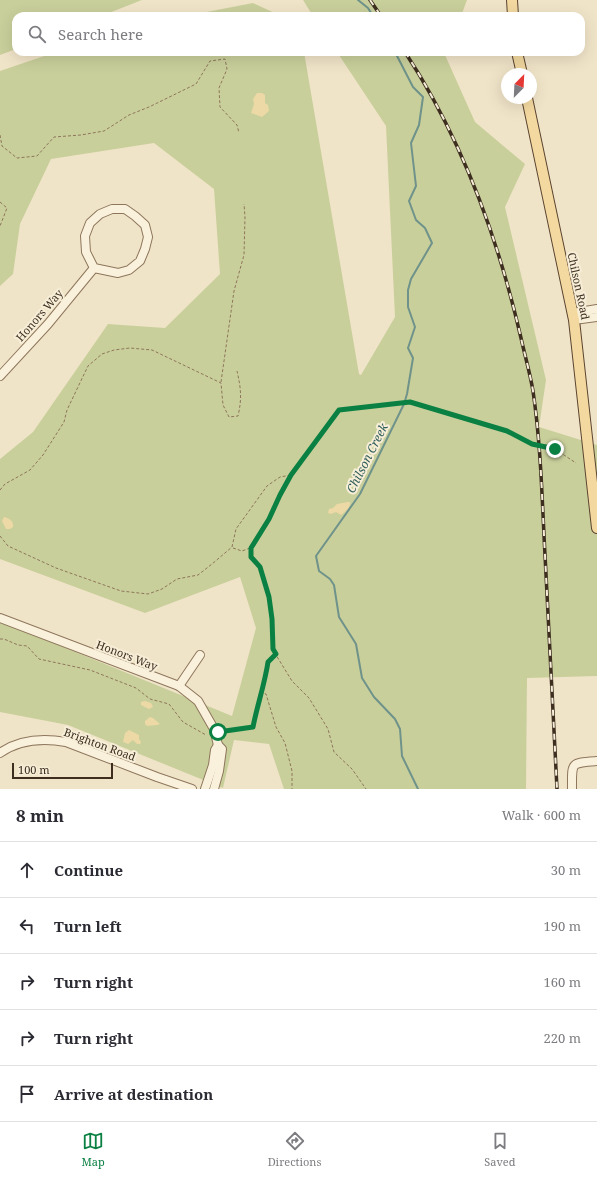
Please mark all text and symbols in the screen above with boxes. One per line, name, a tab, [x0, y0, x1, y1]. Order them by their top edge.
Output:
search box	[12, 12, 585, 56]
icon: search	[26, 23, 48, 45]
text: Search here	[58, 24, 143, 44]
north arrow	[501, 68, 537, 104]
street label: Chilson Road	[565, 251, 594, 321]
street label: Honors Way	[12, 285, 66, 344]
water label: Chilson Creek	[342, 419, 392, 496]
route end	[546, 440, 564, 458]
street label: Honors Way	[94, 636, 161, 674]
route start	[209, 723, 227, 741]
street label: Brighton Road	[62, 724, 138, 764]
scale bar	[12, 761, 113, 780]
text: 100 m	[18, 762, 50, 777]
text: 8 min	[16, 804, 64, 827]
text: Walk · 600 m	[502, 806, 581, 824]
icon: ahead	[16, 859, 38, 881]
text: Continue	[54, 860, 123, 880]
text: 30 m	[551, 861, 581, 879]
icon: left	[16, 915, 38, 937]
text: Turn left	[54, 916, 122, 936]
text: 190 m	[544, 917, 581, 935]
icon: right	[16, 971, 38, 993]
text: Turn right	[54, 972, 133, 992]
text: 160 m	[544, 973, 581, 991]
icon: right	[16, 1027, 38, 1049]
text: Turn right	[54, 1028, 133, 1048]
text: 220 m	[544, 1029, 581, 1047]
icon: arrive	[16, 1083, 38, 1105]
text: Arrive at destination	[54, 1084, 213, 1104]
tab: Map	[81, 1130, 105, 1169]
tab: Directions	[268, 1130, 321, 1169]
tab: Saved	[484, 1130, 516, 1169]

